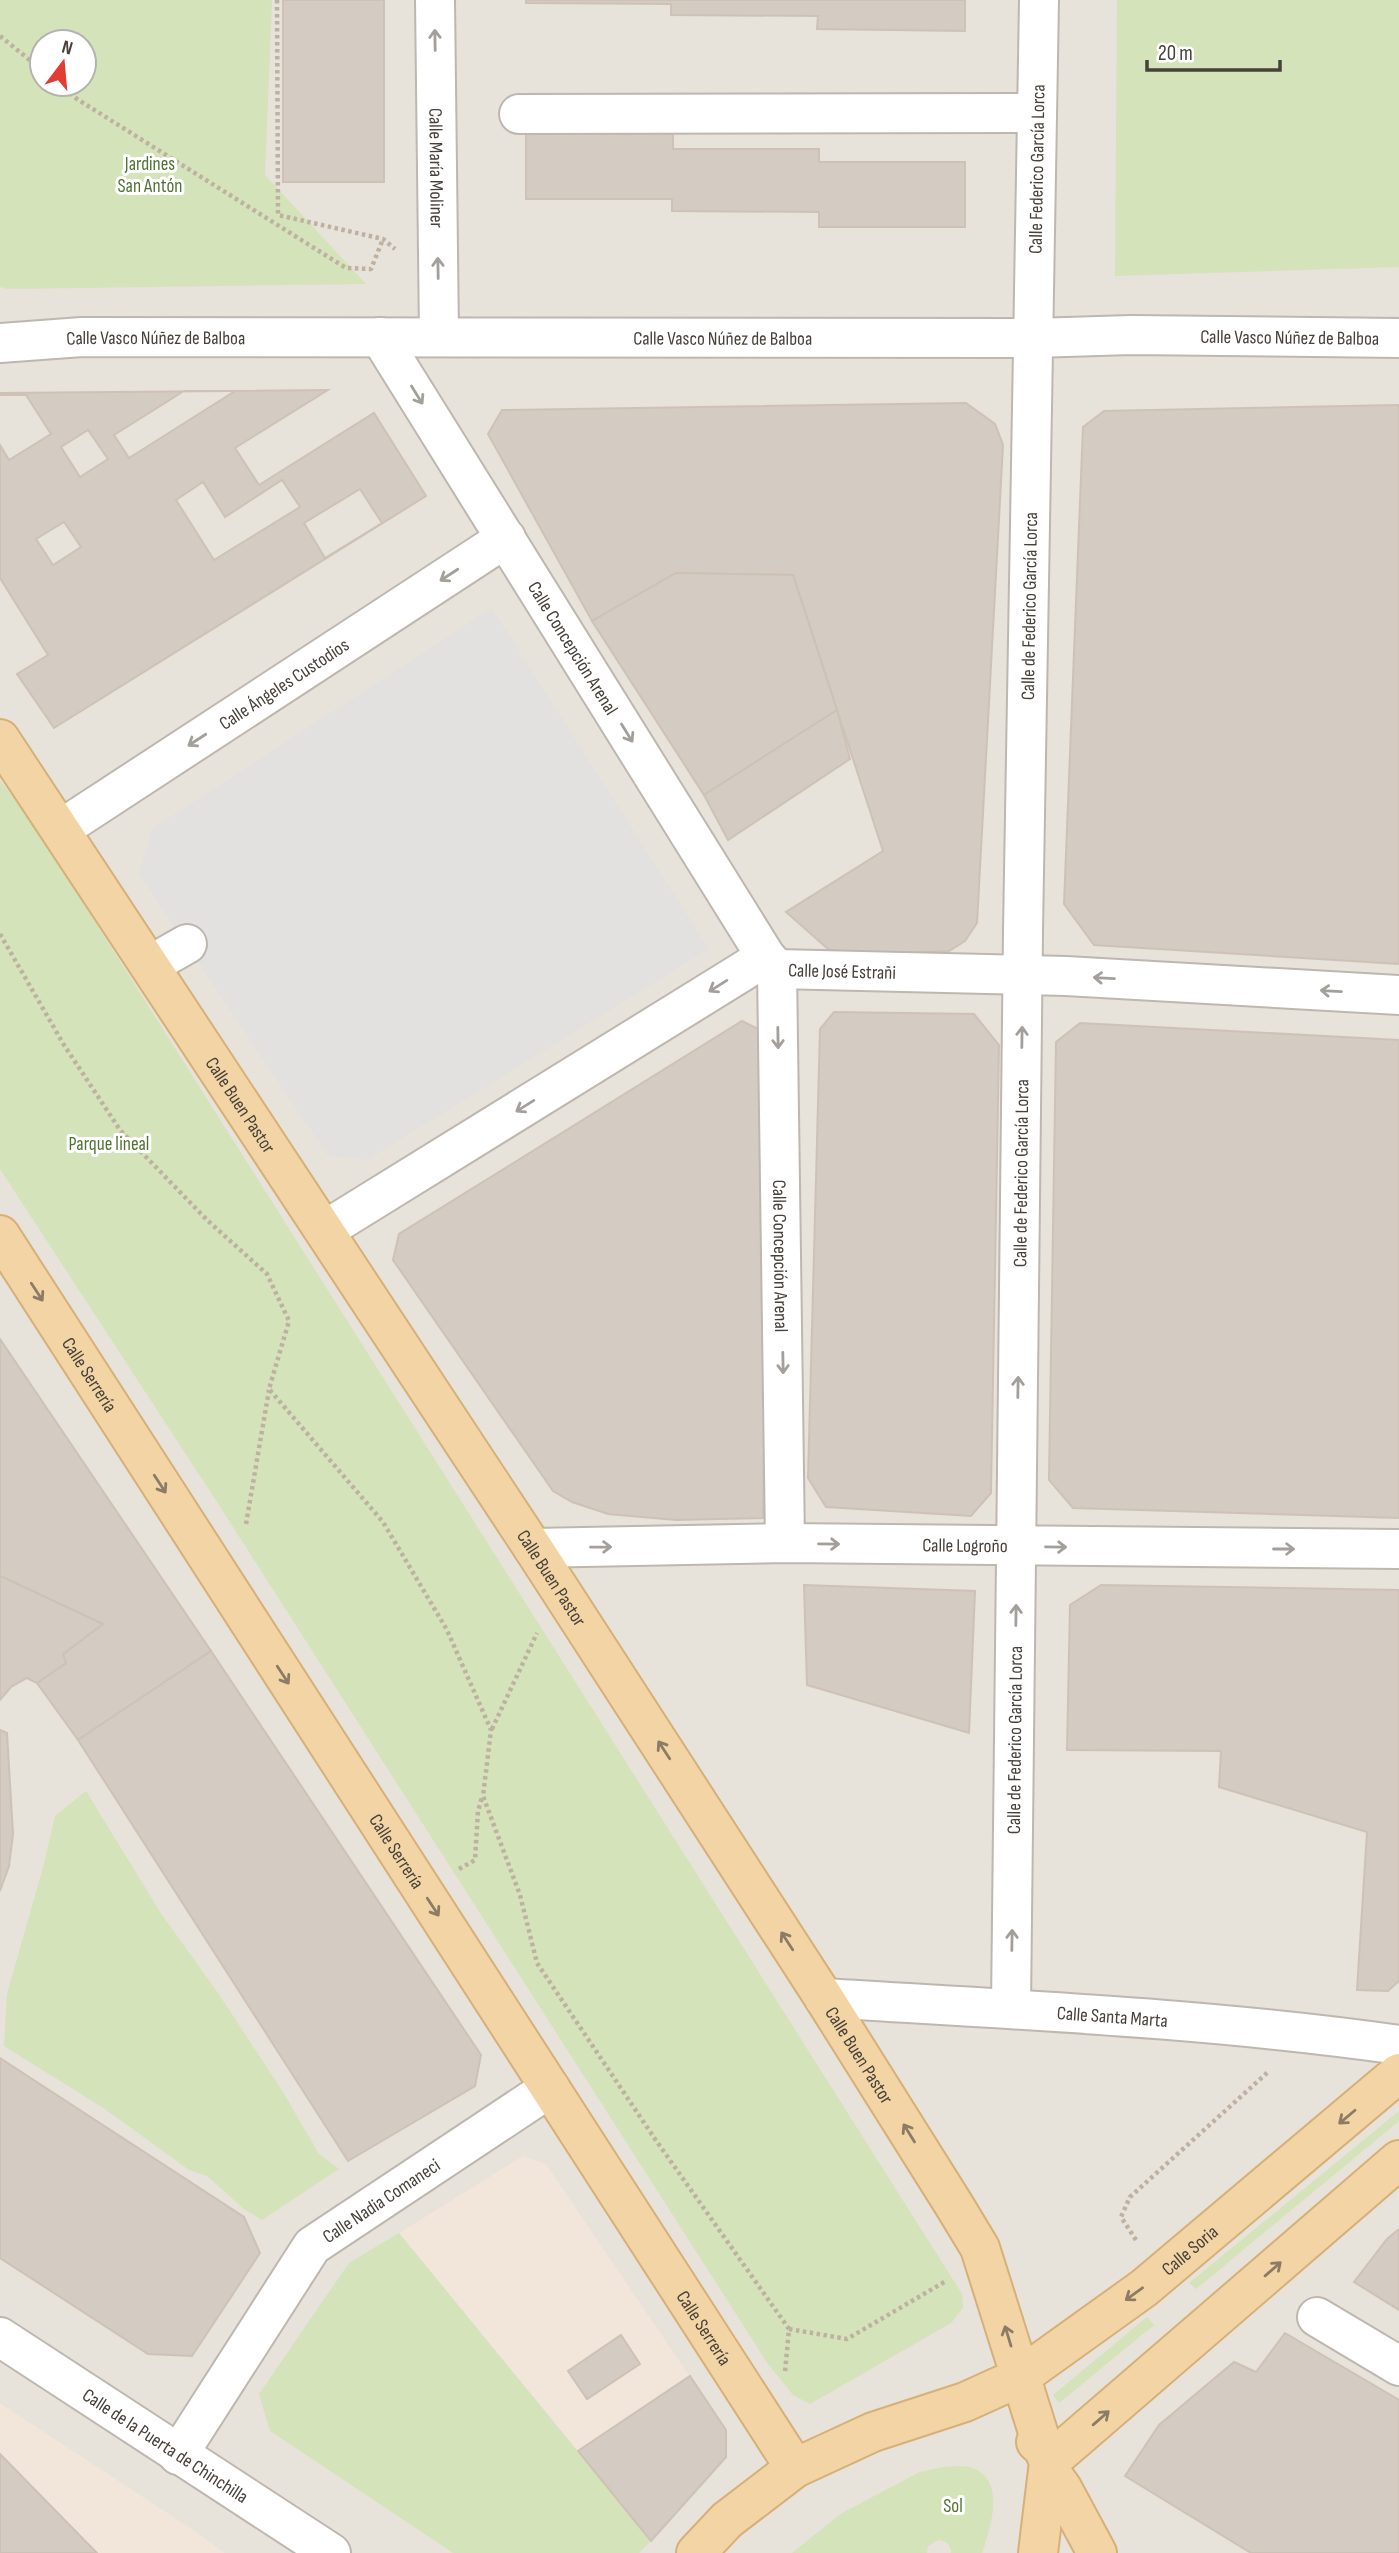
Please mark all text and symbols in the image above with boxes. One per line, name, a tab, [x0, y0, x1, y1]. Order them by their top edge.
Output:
north arrow	[28, 28, 98, 98]
scale bar	[1147, 28, 1280, 72]
one-way arrow	[429, 29, 442, 52]
text: N	[59, 36, 75, 61]
text: 20 m	[1158, 41, 1193, 66]
street label: Calle Federico García Lorca	[1025, 84, 1051, 254]
street label: Calle María Moliner	[423, 108, 448, 229]
park label: Jardines San Antón	[117, 153, 183, 198]
one-way arrow	[431, 256, 445, 279]
street label: Calle Vasco Núñez de Balboa	[1200, 326, 1379, 351]
street label: Calle Vasco Núñez de Balboa	[66, 327, 245, 351]
street label: Calle Vasco Núñez de Balboa	[633, 328, 812, 351]
one-way arrow	[410, 384, 424, 404]
street label: Calle de Federico García Lorca	[1017, 512, 1043, 700]
one-way arrow	[440, 568, 459, 582]
street label: Calle Concepción Arenal	[522, 578, 622, 719]
street label: Calle Ángeles Custodios	[215, 634, 354, 735]
one-way arrow	[621, 723, 635, 743]
one-way arrow	[188, 733, 208, 747]
street label: Calle José Estrañi	[788, 959, 896, 985]
one-way arrow	[1093, 971, 1115, 984]
one-way arrow	[709, 979, 729, 993]
one-way arrow	[1320, 984, 1343, 997]
one-way arrow	[771, 1026, 785, 1049]
one-way arrow	[1015, 1026, 1029, 1049]
street label: Calle Buen Pastor	[200, 1053, 280, 1158]
street label: Calle de Federico García Lorca	[1009, 1079, 1034, 1267]
one-way arrow	[516, 1098, 535, 1113]
park label: Parque lineal	[69, 1133, 149, 1156]
street label: Calle Concepción Arenal	[767, 1180, 792, 1332]
one-way arrow	[30, 1282, 44, 1302]
street label: Calle Serrería	[56, 1334, 121, 1417]
one-way arrow	[776, 1351, 790, 1374]
one-way arrow	[1011, 1376, 1025, 1399]
one-way arrow	[154, 1473, 168, 1493]
street label: Calle Buen Pastor	[511, 1526, 591, 1631]
street label: Calle Logroño	[922, 1534, 1008, 1558]
one-way arrow	[817, 1537, 840, 1551]
one-way arrow	[589, 1540, 612, 1553]
one-way arrow	[1044, 1540, 1067, 1554]
one-way arrow	[1272, 1542, 1295, 1555]
one-way arrow	[1009, 1604, 1023, 1627]
street label: Calle de Federico García Lorca	[1003, 1646, 1028, 1834]
one-way arrow	[276, 1665, 291, 1684]
one-way arrow	[656, 1741, 671, 1760]
street label: Calle Serrería	[363, 1810, 428, 1894]
one-way arrow	[426, 1897, 440, 1917]
one-way arrow	[1005, 1929, 1019, 1952]
one-way arrow	[780, 1932, 795, 1951]
street label: Calle Santa Marta	[1056, 2002, 1169, 2033]
street label: Calle Buen Pastor	[819, 2003, 898, 2109]
one-way arrow	[1338, 2109, 1356, 2125]
one-way arrow	[901, 2124, 915, 2144]
street label: Calle Nadia Comaneci	[319, 2154, 445, 2249]
street label: Calle Soria	[1158, 2221, 1223, 2281]
one-way arrow	[1264, 2261, 1282, 2277]
street label: Calle Serrería	[671, 2287, 736, 2370]
one-way arrow	[1125, 2287, 1144, 2301]
one-way arrow	[1001, 2325, 1014, 2347]
street label: Calle de la Puerta de Chinchilla	[78, 2384, 252, 2509]
one-way arrow	[1092, 2410, 1110, 2426]
park label: Sol	[943, 2495, 963, 2518]

